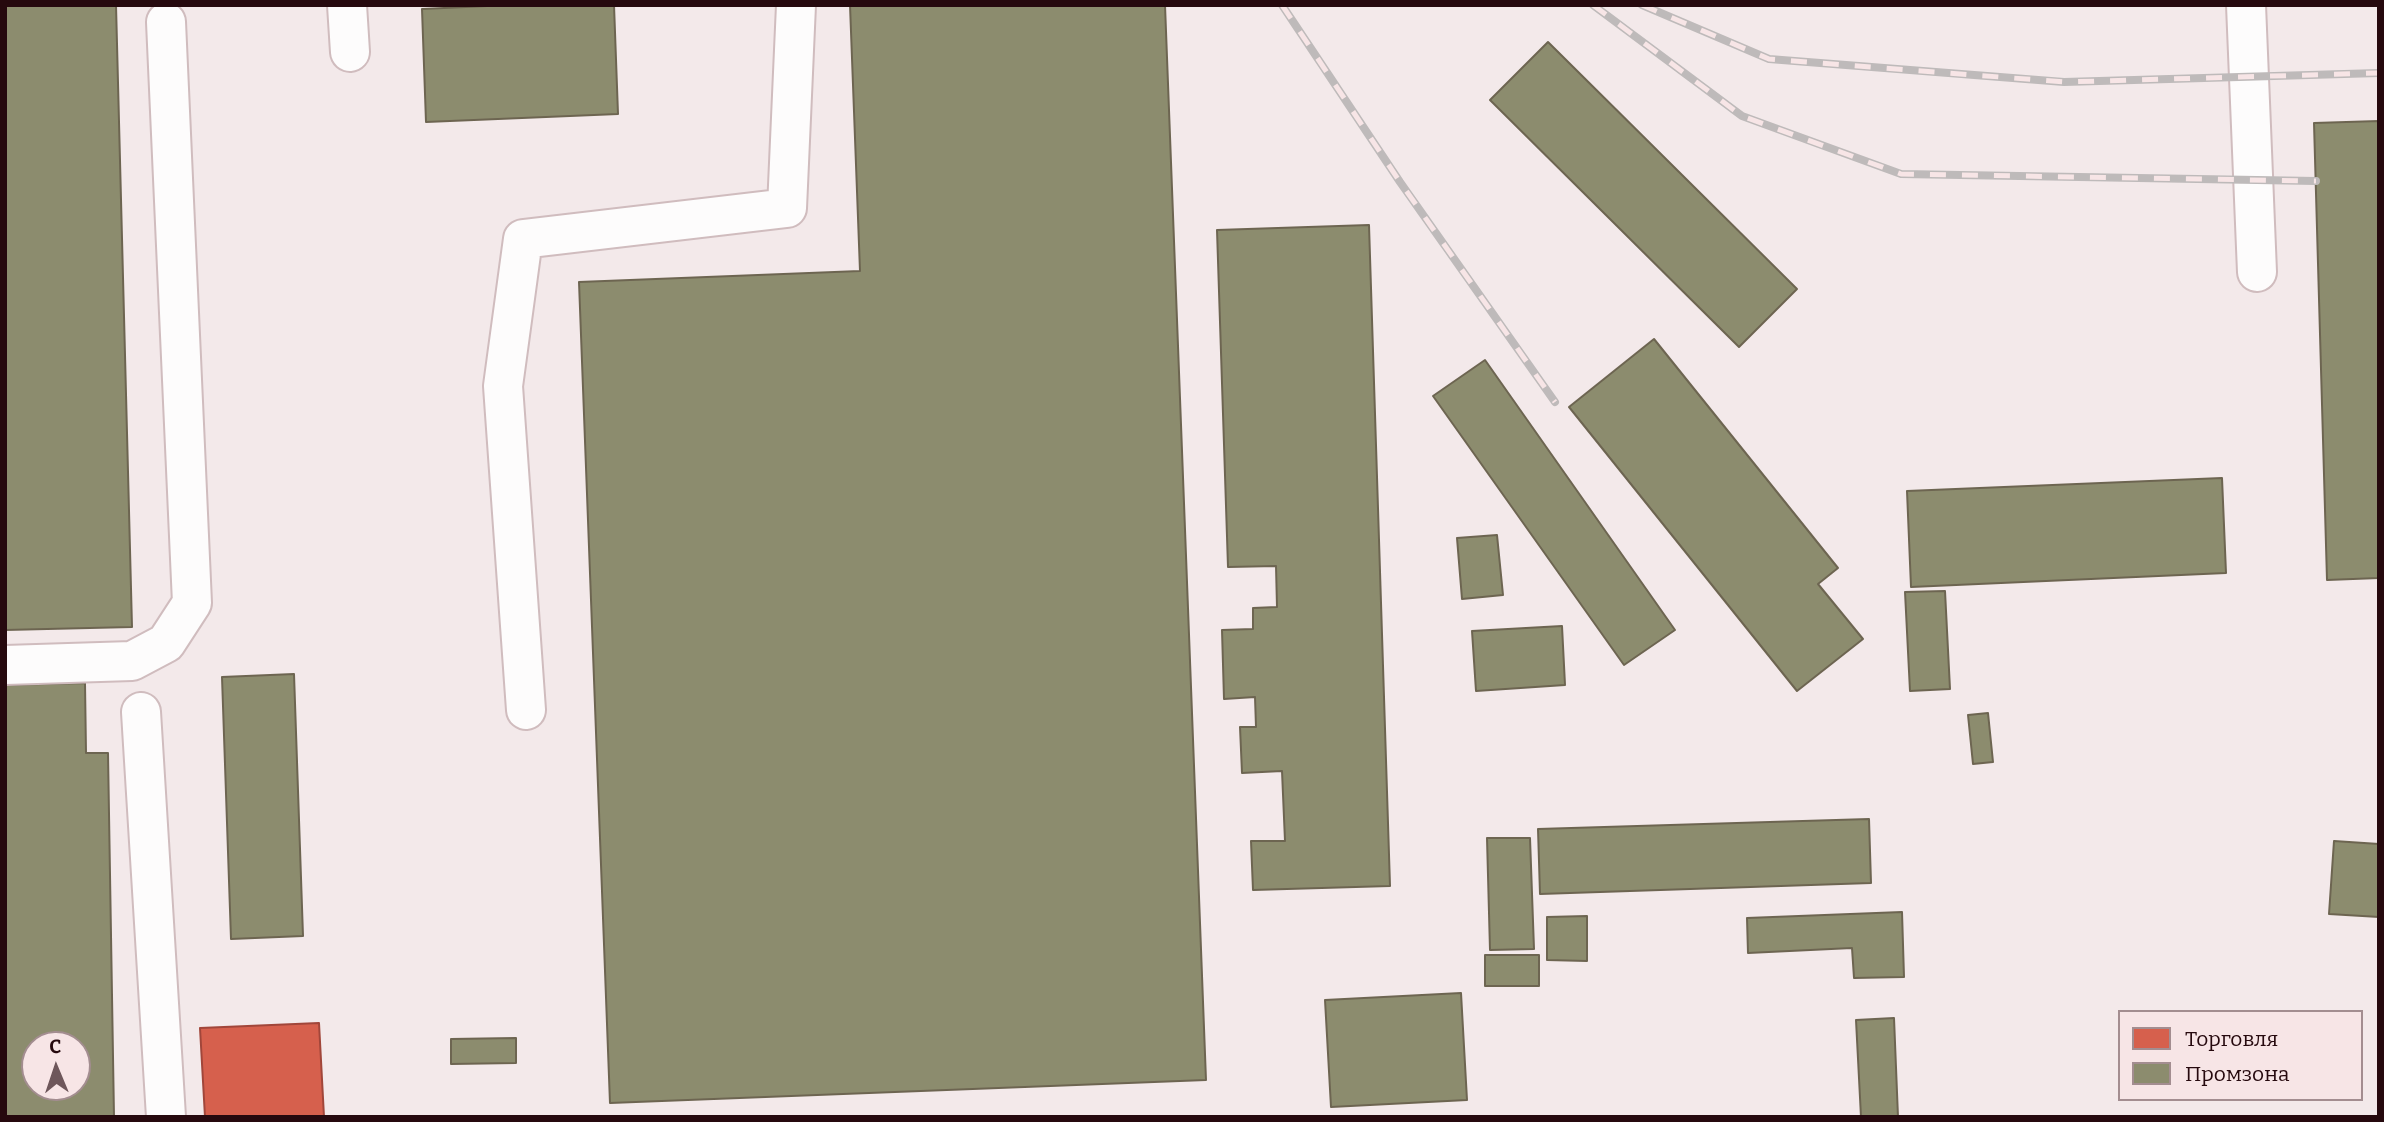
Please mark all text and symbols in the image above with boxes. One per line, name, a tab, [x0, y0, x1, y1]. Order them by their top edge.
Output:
legend	[2118, 1010, 2363, 1101]
text: Торговля	[2185, 1026, 2278, 1052]
north arrow	[21, 1031, 91, 1101]
text: С	[49, 1035, 62, 1058]
text: Промзона	[2185, 1061, 2290, 1087]

